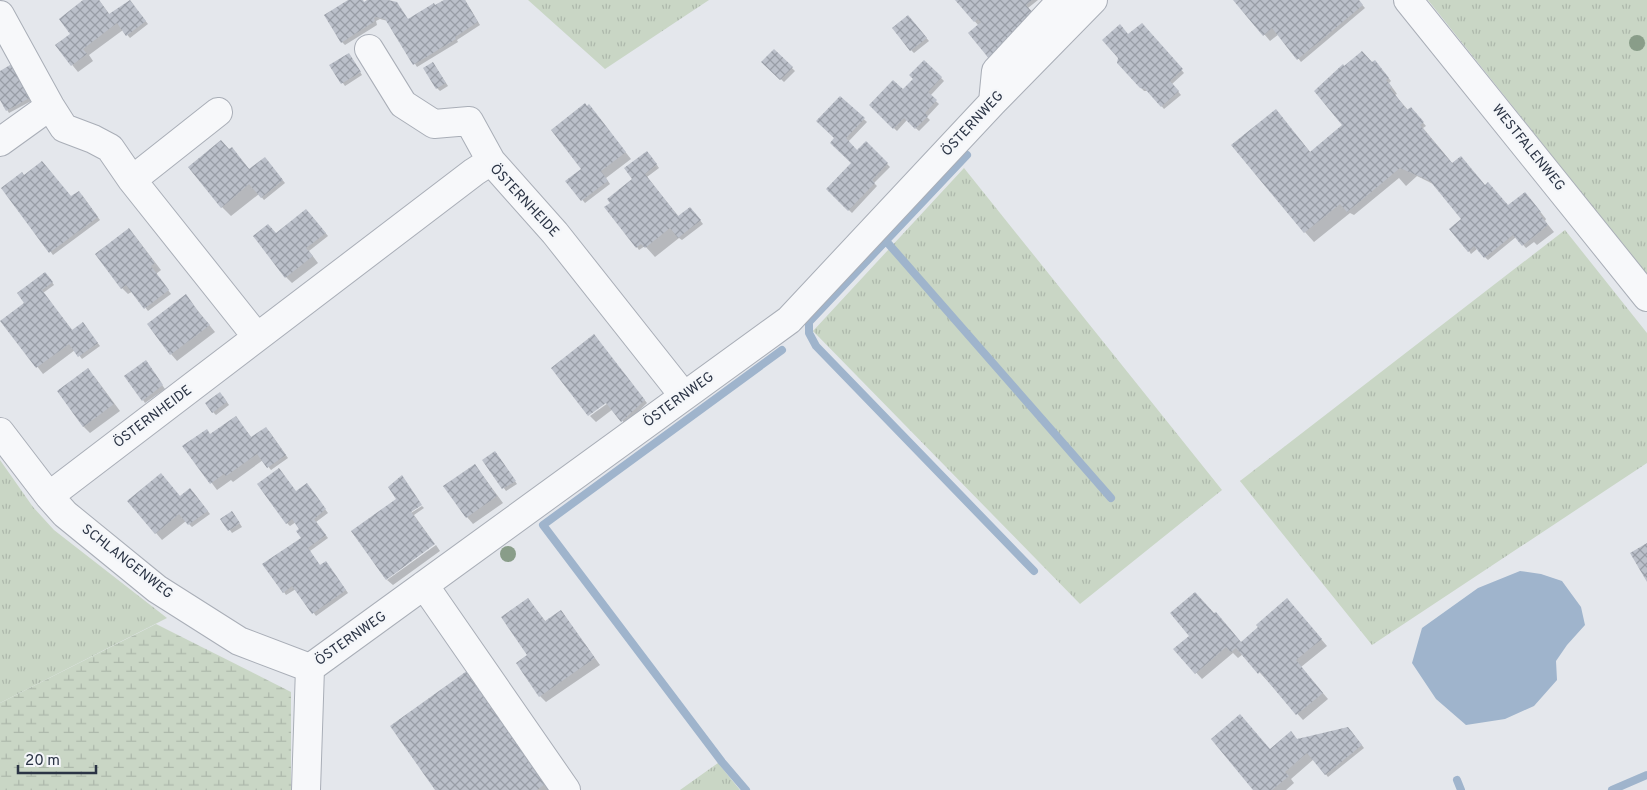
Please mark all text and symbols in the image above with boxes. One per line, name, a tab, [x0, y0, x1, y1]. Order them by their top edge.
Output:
street label: ÖSTERNWEG	[938, 87, 1008, 160]
street label: WESTFALENWEG	[1488, 101, 1568, 195]
street label: ÖSTERNHEIDE	[486, 160, 563, 241]
street label: ÖSTERNWEG	[640, 368, 718, 431]
street label: ÖSTERNHEIDE	[110, 381, 196, 452]
street label: SCHLANGENWEG	[78, 521, 176, 603]
street label: ÖSTERNWEG	[312, 607, 390, 670]
scale bar	[18, 742, 95, 774]
text: 20 m	[25, 752, 60, 771]

